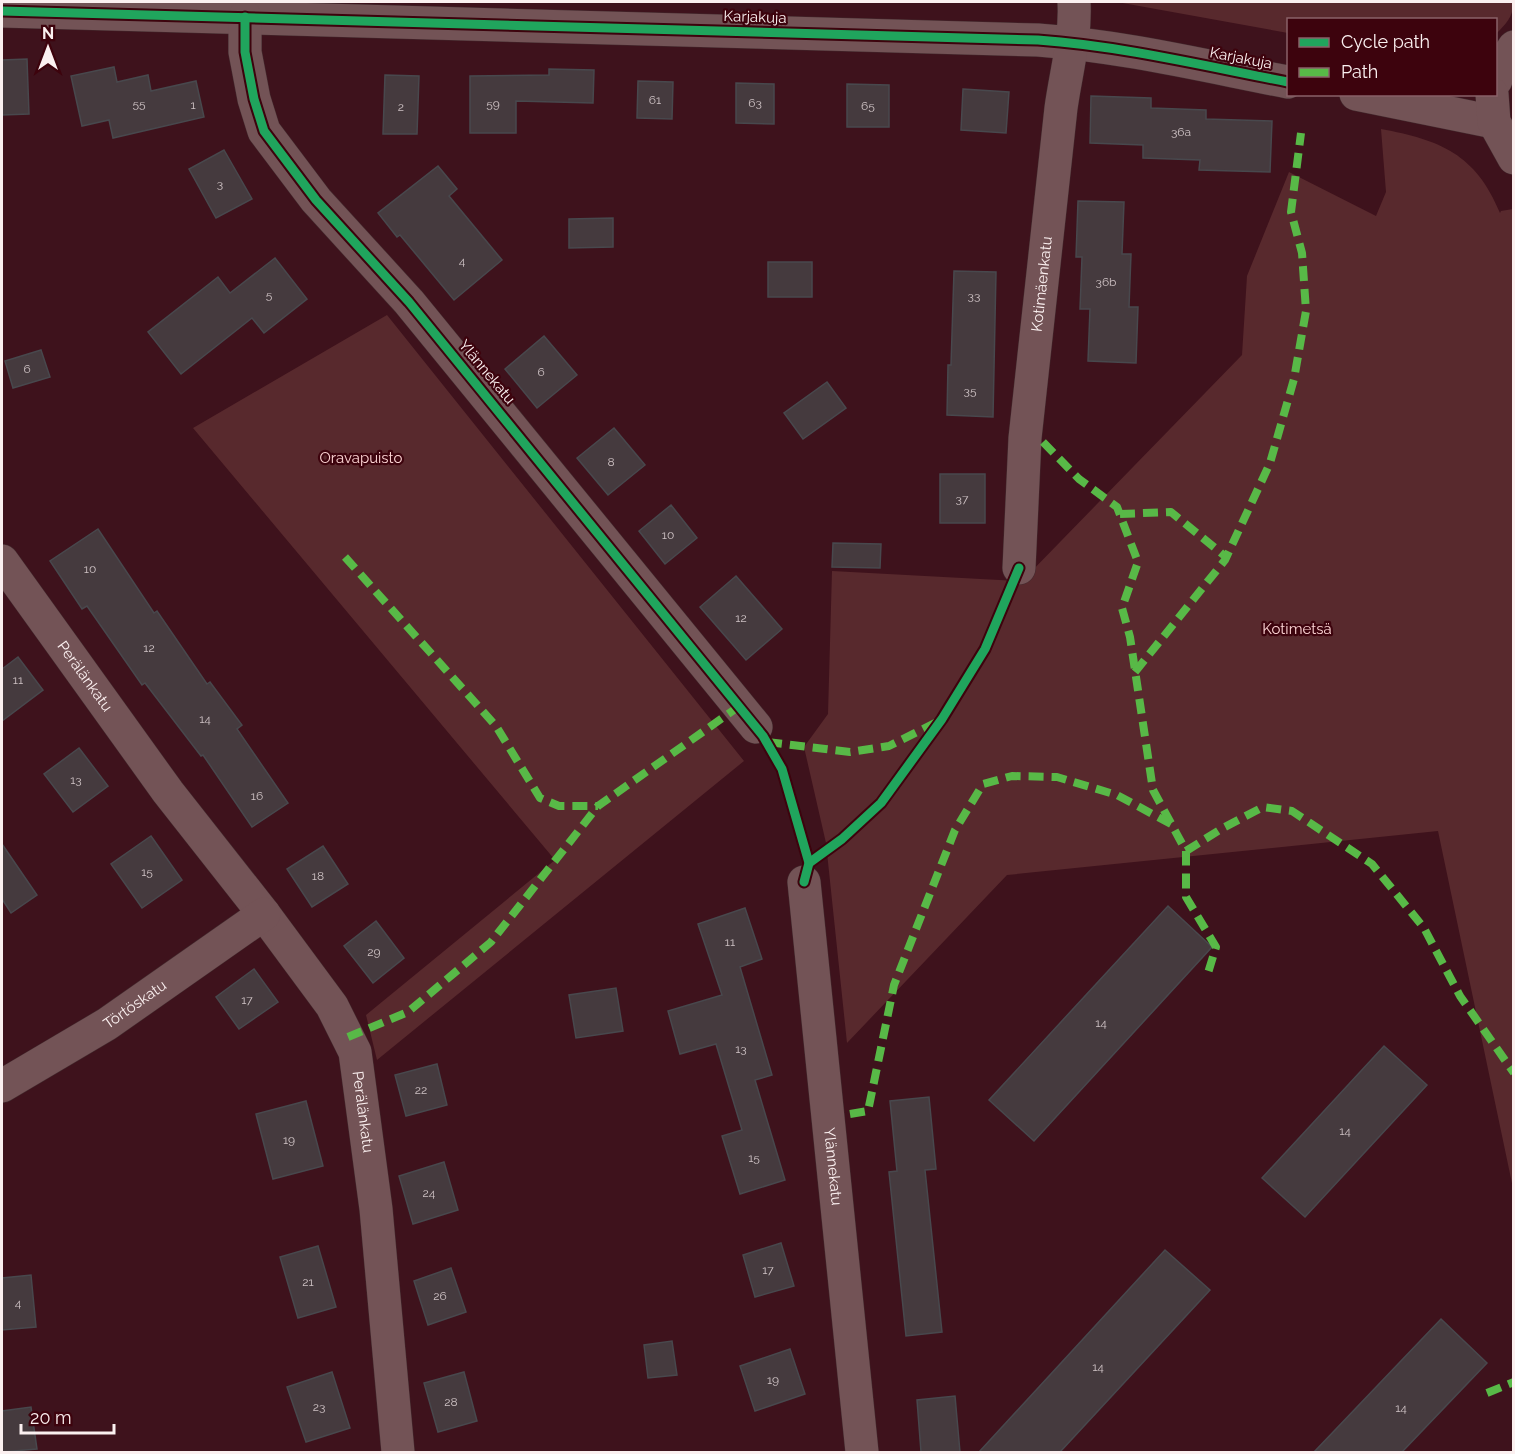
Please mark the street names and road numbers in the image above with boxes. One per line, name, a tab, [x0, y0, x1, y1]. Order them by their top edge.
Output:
street label: Karjakuja	[723, 7, 787, 27]
street label: Karjakuja	[1208, 43, 1274, 73]
street label: Kotimäenkatu	[1028, 235, 1056, 333]
street label: Ylännekatu	[455, 336, 519, 408]
street label: Perälänkatu	[53, 638, 116, 715]
street label: Törtöskatu	[100, 976, 170, 1033]
street label: Perälänkatu	[349, 1070, 377, 1154]
street label: Ylännekatu	[820, 1127, 846, 1206]

